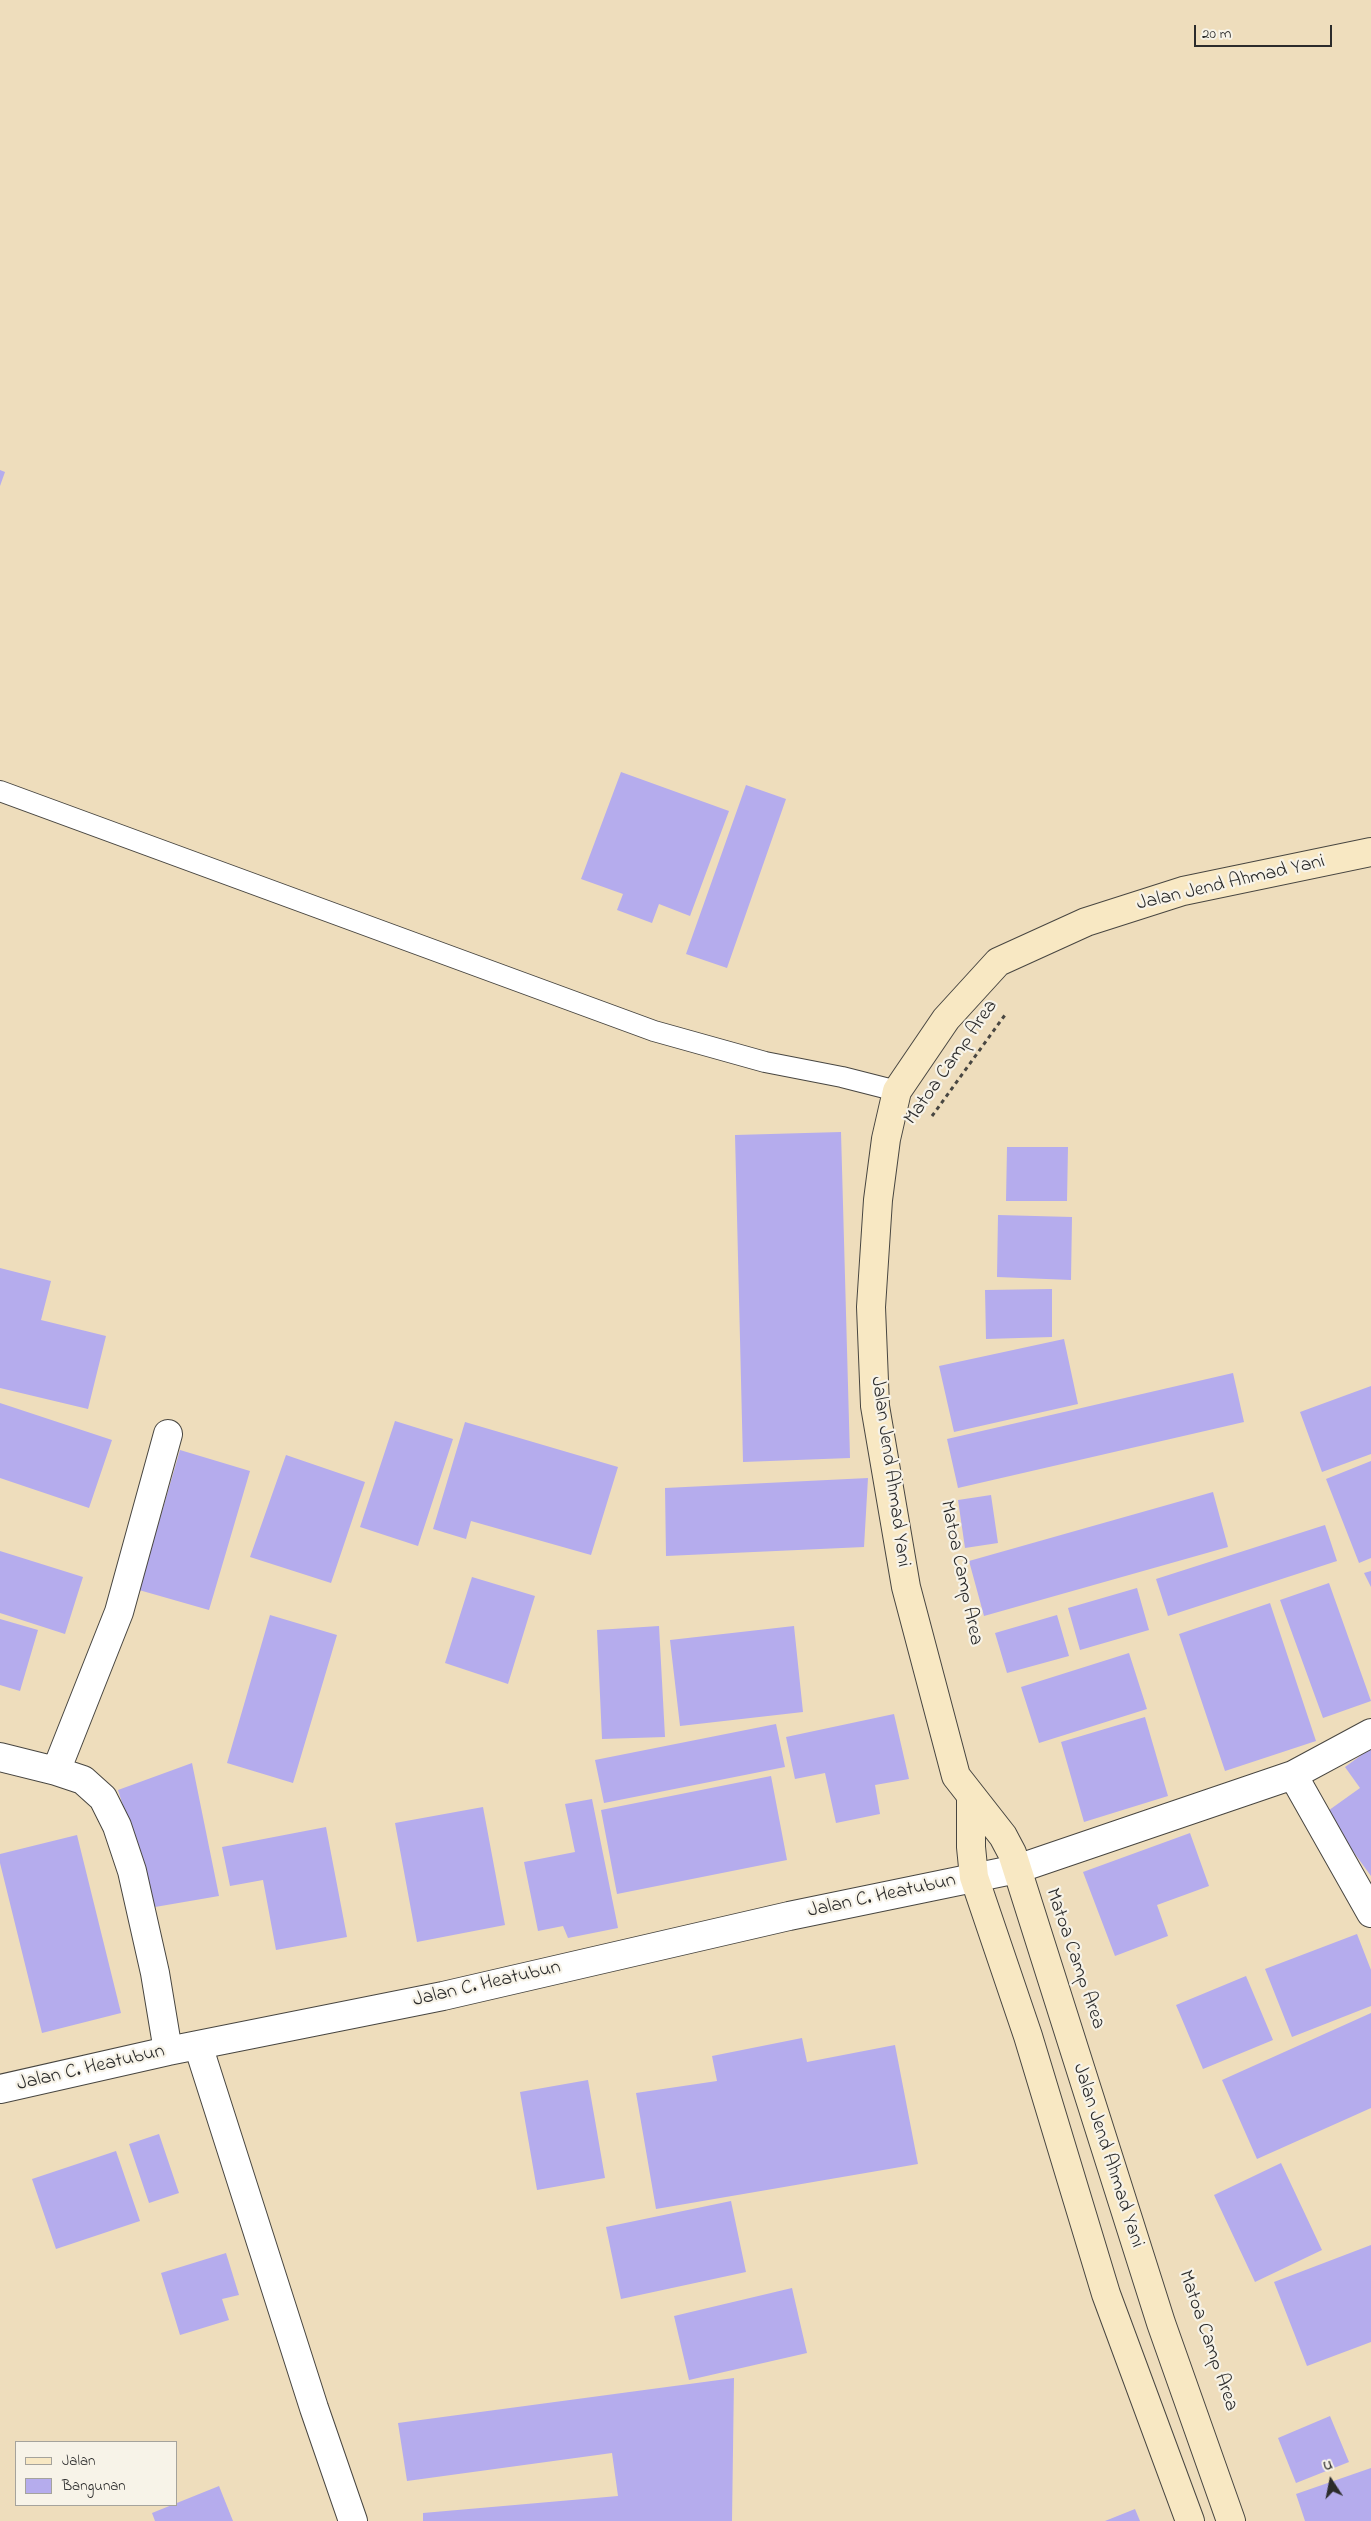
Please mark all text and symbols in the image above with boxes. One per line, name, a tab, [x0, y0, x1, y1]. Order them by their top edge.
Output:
scale bar	[1196, 15, 1334, 47]
text: 20 m	[1202, 23, 1231, 45]
street label: Jalan Jend Ahmad Yani	[1135, 851, 1327, 917]
street label: Matoa Camp Area	[900, 996, 1004, 1130]
street label: Jalan Jend Ahmad Yani	[864, 1375, 914, 1569]
street label: Matoa Camp Area	[933, 1498, 987, 1648]
street label: Jalan C. Heatubun	[806, 1870, 958, 1924]
street label: Matoa Camp Area	[1039, 1885, 1109, 2033]
street label: Jalan C. Heatubun	[411, 1956, 563, 2014]
street label: Jalan C. Heatubun	[15, 2040, 167, 2098]
street label: Jalan Jend Ahmad Yani	[1066, 2061, 1148, 2251]
street label: Matoa Camp Area	[1172, 2267, 1242, 2415]
legend	[15, 2441, 178, 2506]
text: Jalan	[62, 2450, 95, 2472]
text: U	[1322, 2455, 1334, 2477]
north arrow	[1306, 2456, 1356, 2506]
text: Bangunan	[62, 2475, 126, 2497]

